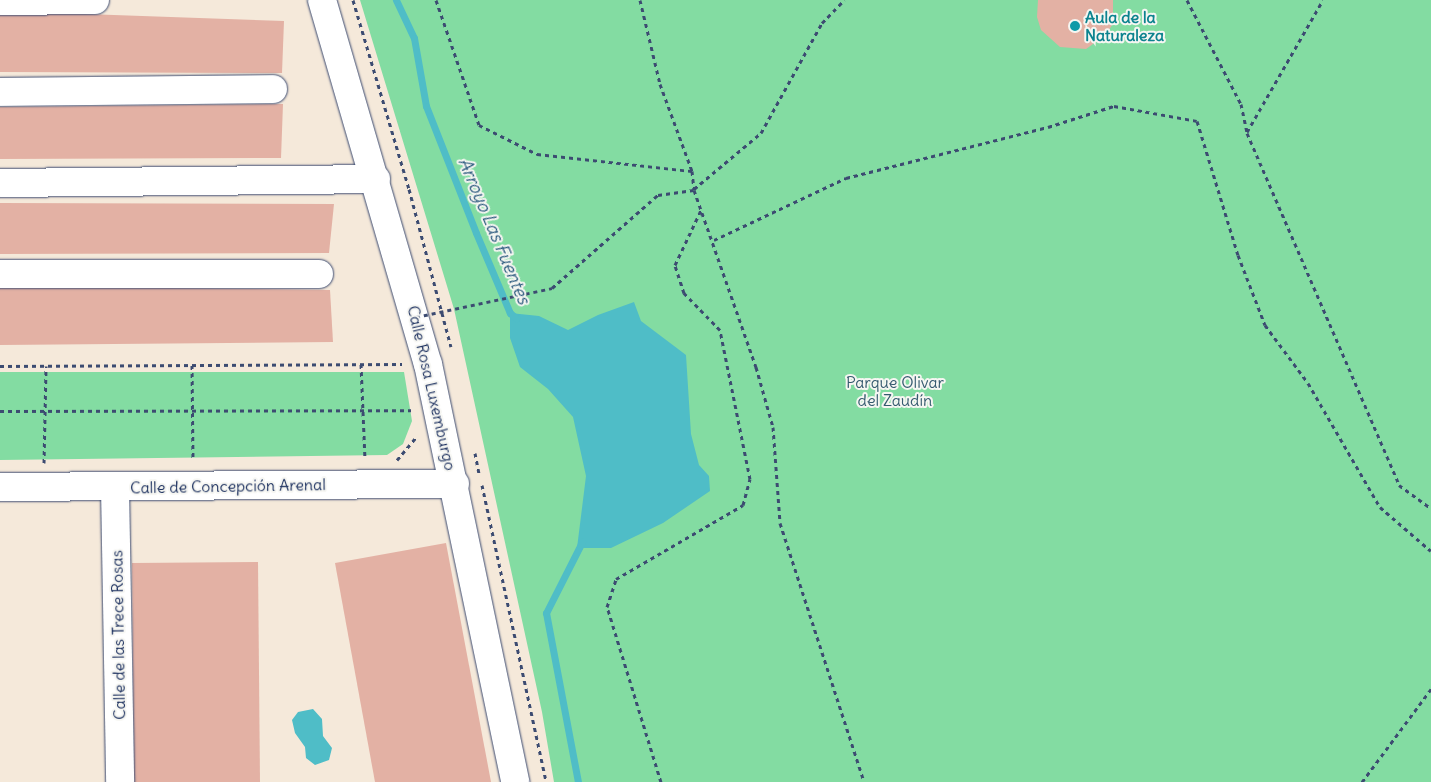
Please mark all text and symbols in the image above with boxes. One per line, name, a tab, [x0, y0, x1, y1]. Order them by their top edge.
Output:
place label: Aula de la Naturaleza	[1085, 7, 1164, 45]
marker: Aula de la Naturaleza	[1069, 20, 1081, 32]
water label: Arroyo Las Fuentes	[453, 155, 535, 307]
street label: Calle Rosa Luxemburgo	[404, 304, 460, 472]
park label: Parque Olivar del Zaudín	[846, 372, 944, 410]
street label: Calle de Concepción Arenal	[130, 475, 326, 497]
street label: Calle de las Trece Rosas	[107, 550, 129, 720]

